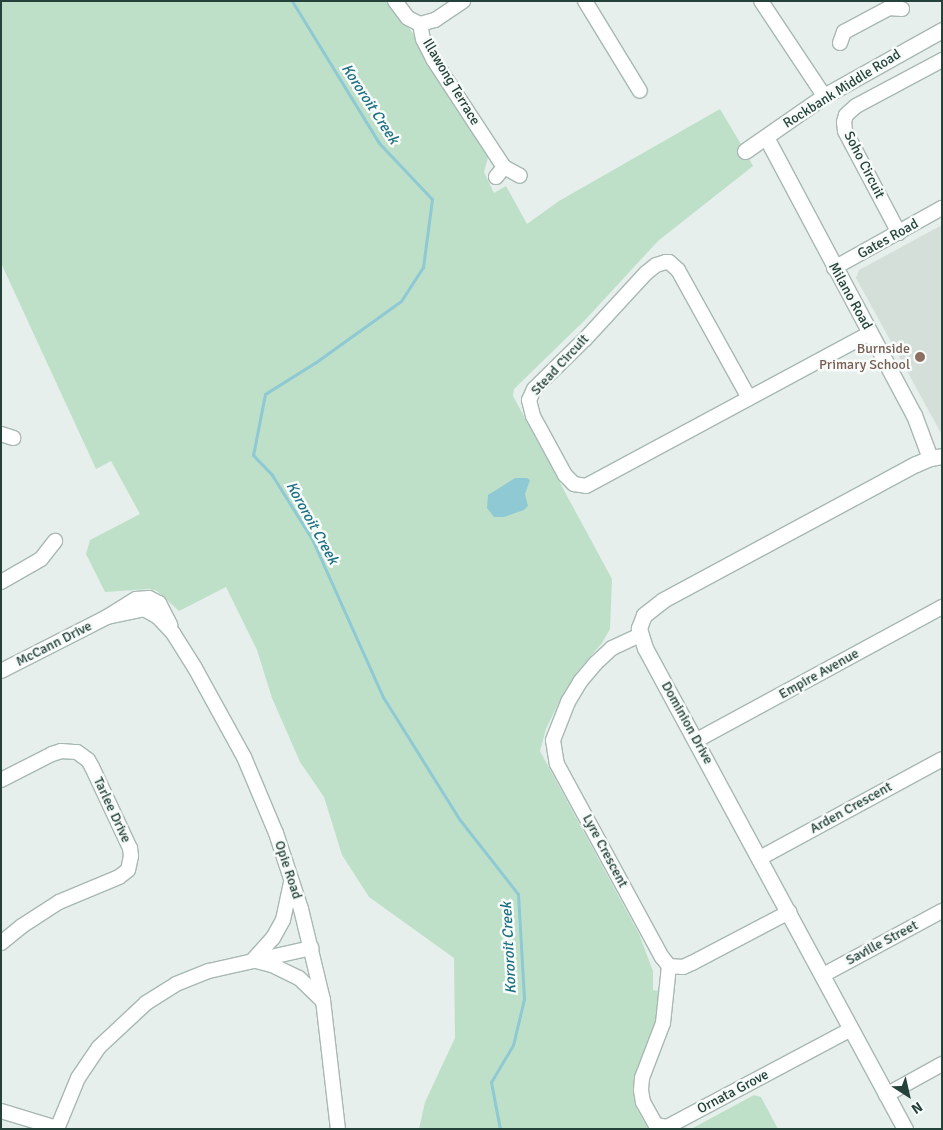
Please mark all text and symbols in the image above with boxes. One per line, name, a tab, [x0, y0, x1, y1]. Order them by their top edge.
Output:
street label: Illawong Terrace	[419, 36, 483, 128]
street label: Rockbank Middle Road	[780, 46, 904, 132]
water label: Kororoit Creek	[337, 61, 403, 147]
street label: Soho Circuit	[840, 129, 888, 201]
street label: Gates Road	[855, 215, 921, 263]
street label: Milano Road	[825, 259, 875, 333]
street label: Stead Circuit	[528, 331, 592, 399]
place label: Burnside Primary School	[819, 341, 910, 374]
marker: Burnside Primary School	[914, 351, 926, 363]
water label: Kororoit Creek	[282, 478, 342, 568]
street label: McCann Drive	[13, 618, 95, 670]
street label: Empire Avenue	[776, 645, 862, 703]
street label: Dominion Drive	[657, 679, 717, 767]
street label: Tarlee Drive	[89, 775, 135, 845]
street label: Arden Crescent	[807, 779, 895, 837]
street label: Lyre Crescent	[579, 811, 631, 891]
street label: Opie Road	[271, 839, 305, 901]
water label: Kororoit Creek	[498, 902, 520, 994]
street label: Saville Street	[843, 917, 921, 969]
street label: Ornata Grove	[695, 1066, 771, 1118]
north arrow	[883, 1070, 933, 1120]
text: N	[908, 1098, 926, 1117]

